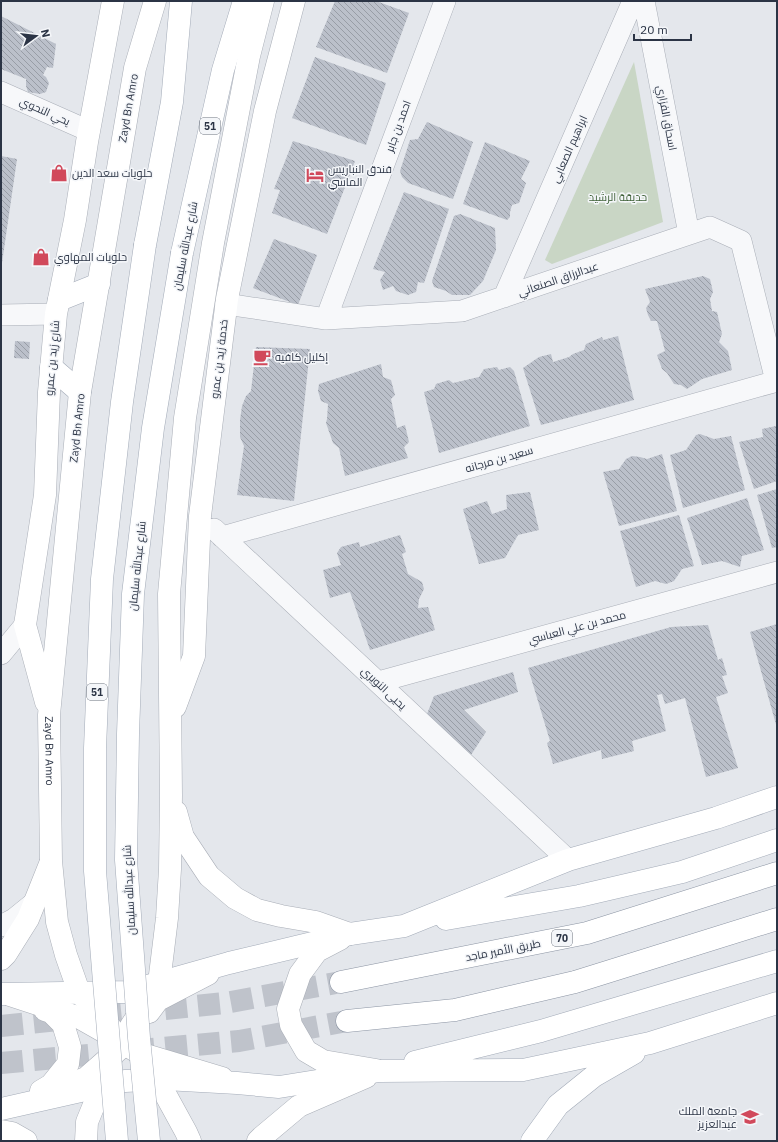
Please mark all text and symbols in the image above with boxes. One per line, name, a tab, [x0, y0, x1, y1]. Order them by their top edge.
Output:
north arrow	[16, 16, 56, 56]
scale bar	[634, 16, 691, 42]
text: 20 m	[640, 22, 668, 37]
text: N	[38, 28, 53, 39]
street label: Zayd Bn Amro	[115, 73, 141, 143]
street label: اسحاق الفزاري	[652, 84, 680, 152]
street label: يحي النحوي	[17, 94, 73, 130]
street label: احمد بن جابر	[382, 98, 414, 155]
street label: ابراهيم الصعابي	[548, 113, 592, 186]
road number: 51	[200, 118, 220, 134]
place label: فندق النباريس الماسي	[328, 162, 392, 190]
shop icon: حلويات سعد الدين	[49, 163, 69, 183]
hotel icon: فندق النباريس الماسي	[305, 165, 325, 185]
place label: حلويات سعد الدين	[72, 166, 152, 180]
park label: حديقة الرشيد	[589, 190, 647, 204]
street label: شارع عبدالله سليمان	[169, 200, 201, 292]
shop icon: حلويات المهاوي	[31, 247, 51, 267]
place label: حلويات المهاوي	[54, 250, 127, 266]
street label: عبدالرزاق الصنعاني	[516, 259, 601, 301]
street label: خدمة زيد بن عمرو	[207, 319, 231, 399]
street label: شارع زيد بن عمرو	[42, 320, 63, 396]
cafe icon: إكليل كافيه	[252, 347, 272, 367]
place label: إكليل كافيه	[275, 350, 328, 364]
street label: Zayd Bn Amro	[66, 393, 88, 463]
street label: سعيد بن مرجانه	[463, 443, 535, 475]
street label: شارع عبدالله سليمان	[124, 520, 150, 612]
street label: محمد بن علي العباسي	[527, 607, 628, 649]
street label: يحيى النويري	[357, 664, 410, 714]
road number: 51	[87, 684, 107, 700]
street label: Zayd Bn Amro	[42, 716, 57, 786]
street label: شارع عبدالله سليمان	[119, 844, 139, 936]
road number: 70	[552, 930, 572, 946]
street label: طريق الأمير ماجد	[464, 936, 542, 964]
place label: جامعة الملك عبدالعزيز	[679, 1104, 737, 1131]
school or university icon: جامعة الملك عبدالعزيز	[740, 1107, 760, 1127]

